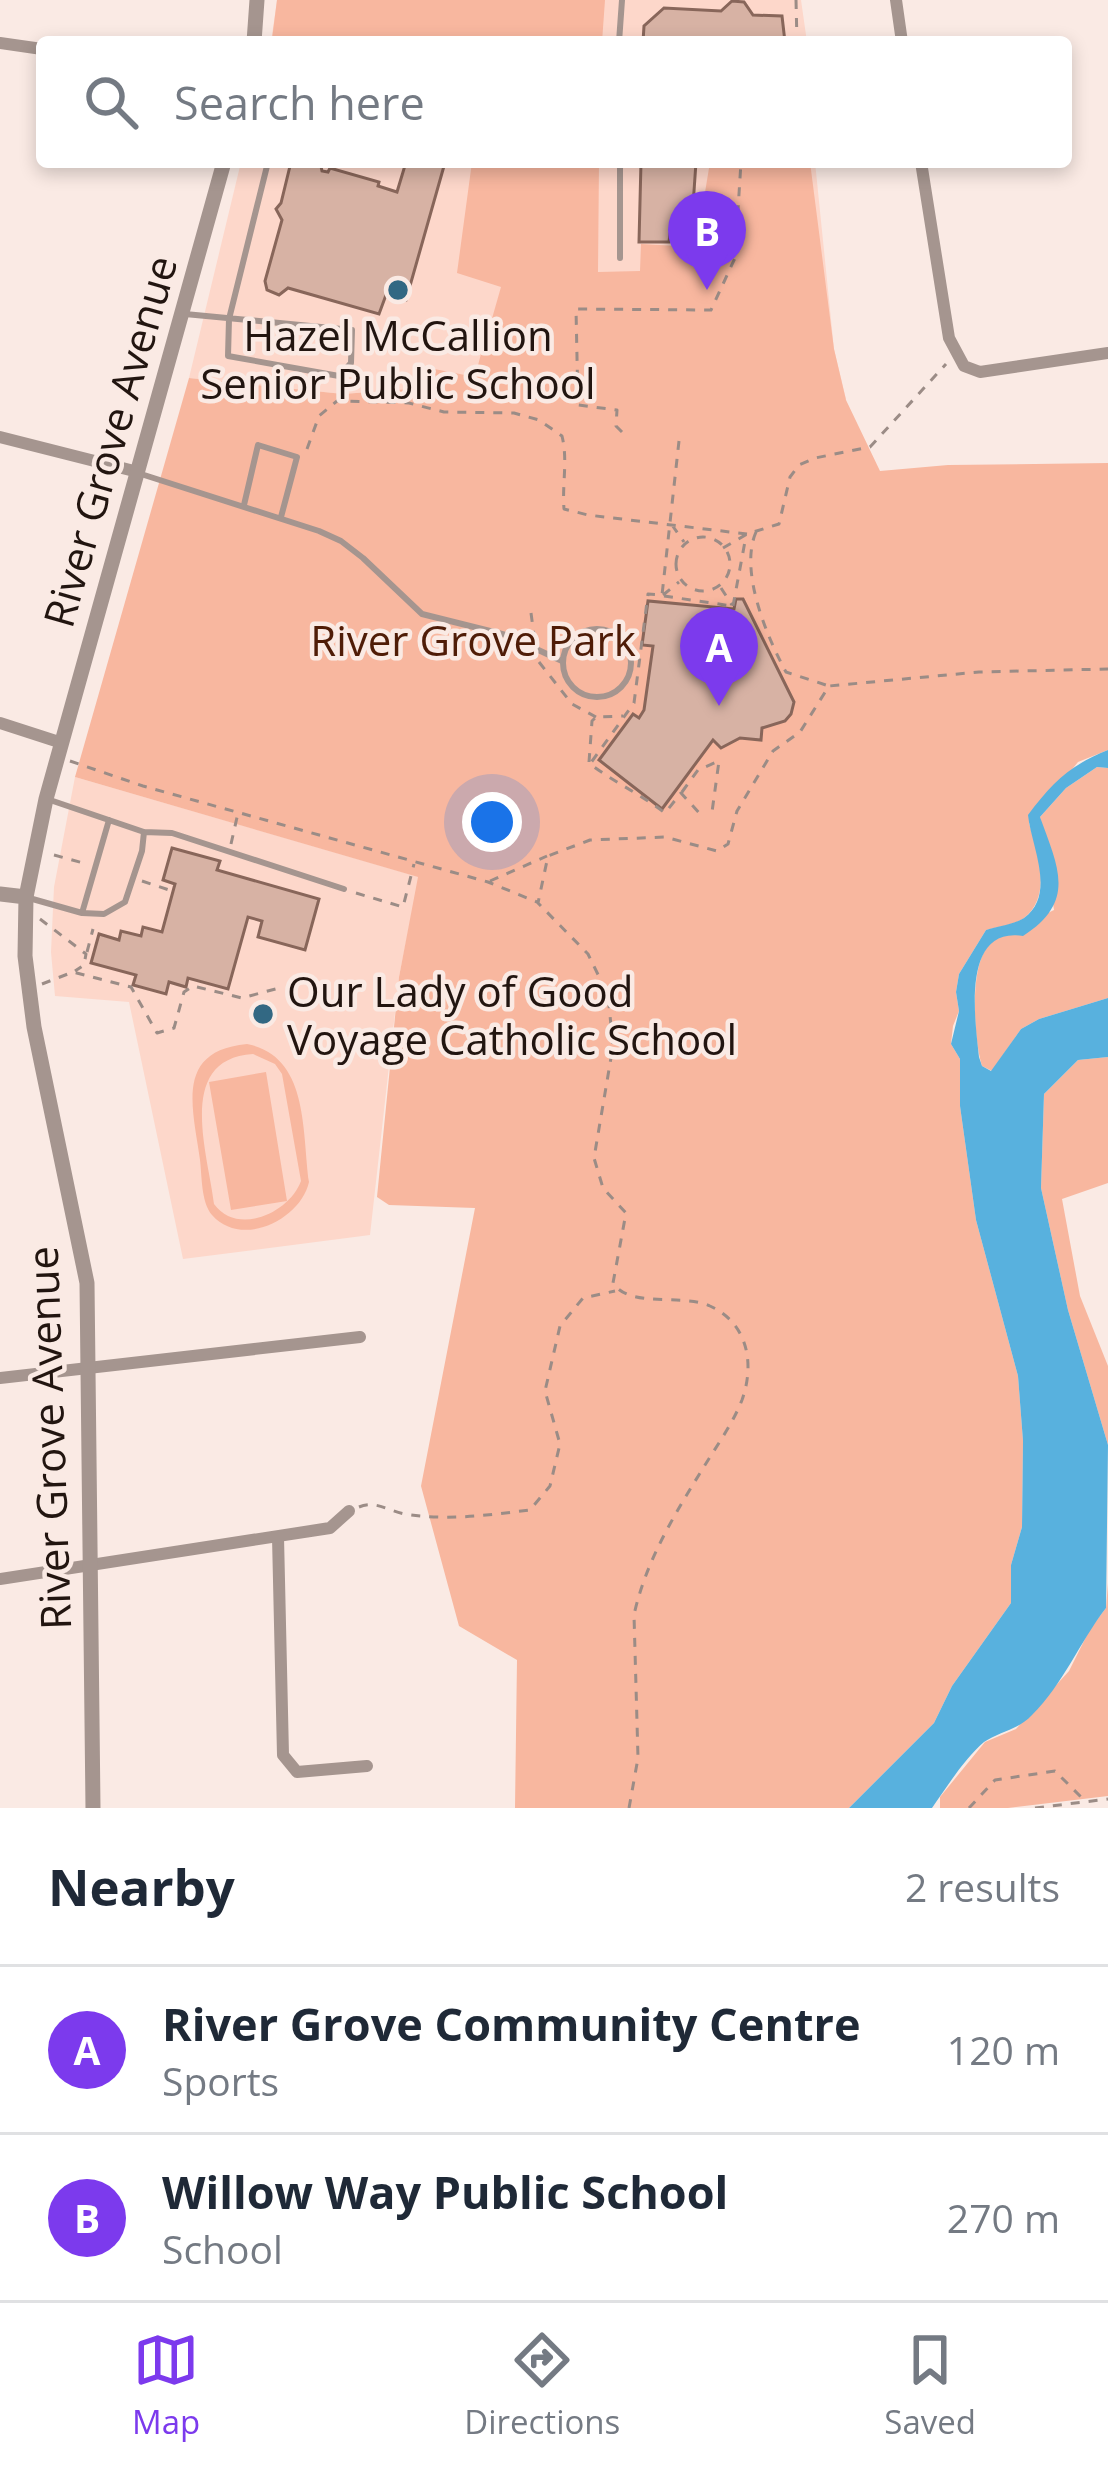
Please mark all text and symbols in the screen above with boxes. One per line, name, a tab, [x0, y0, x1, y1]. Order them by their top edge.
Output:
search box	[36, 36, 1072, 168]
icon: search	[78, 69, 144, 135]
text: Search here	[174, 72, 425, 133]
pin: B	[668, 191, 746, 290]
street label: River Grove Avenue	[29, 249, 189, 633]
marker: Hazel McCallion Senior Public School	[385, 277, 411, 303]
place label: Hazel McCallion Senior Public School	[200, 306, 596, 411]
pin: A	[680, 607, 758, 706]
park label: River Grove Park	[310, 611, 636, 668]
your location	[462, 792, 522, 852]
place label: Our Lady of Good Voyage Catholic School	[287, 962, 737, 1067]
marker: Our Lady of Good Voyage Catholic School	[250, 1001, 276, 1027]
street label: River Grove Avenue	[13, 1245, 83, 1631]
text: Nearby	[48, 1851, 235, 1921]
text: 2 results	[905, 1860, 1060, 1913]
text: River Grove Community Centre	[162, 1993, 861, 2054]
text: A	[74, 2023, 100, 2076]
text: 120 m	[947, 2023, 1060, 2076]
text: Sports	[162, 2054, 279, 2107]
text: Willow Way Public School	[162, 2161, 728, 2222]
text: B	[74, 2191, 100, 2244]
text: 270 m	[947, 2191, 1060, 2244]
text: School	[162, 2222, 283, 2275]
tab: Map	[132, 2327, 200, 2444]
tab: Directions	[464, 2327, 620, 2444]
tab: Saved	[884, 2327, 976, 2444]

